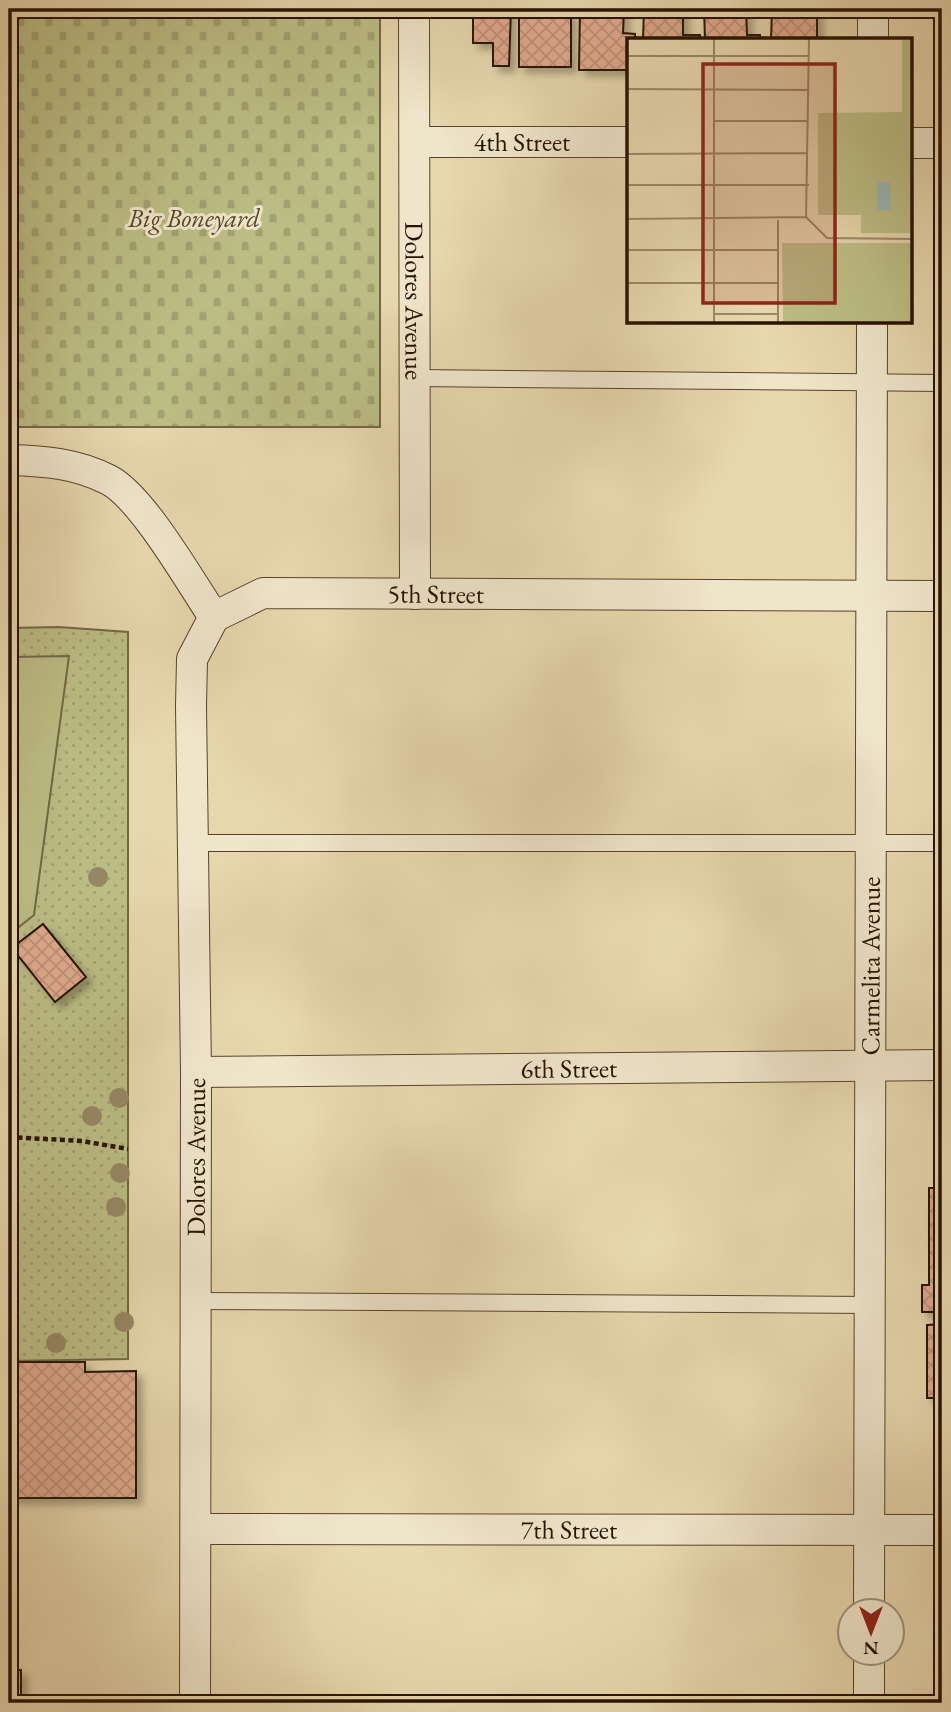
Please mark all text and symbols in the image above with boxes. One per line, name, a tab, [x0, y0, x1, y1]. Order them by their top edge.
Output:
inset map	[627, 38, 912, 324]
street label: 4th Street	[474, 125, 570, 159]
park label: Big Boneyard	[127, 201, 261, 235]
street label: Dolores Avenue	[397, 222, 432, 380]
street label: 5th Street	[387, 577, 484, 611]
street label: Carmelita Avenue	[853, 876, 888, 1056]
street label: 6th Street	[521, 1051, 617, 1086]
street label: Dolores Avenue	[179, 1078, 213, 1236]
street label: 7th Street	[521, 1512, 617, 1547]
north arrow	[836, 1596, 906, 1666]
text: N	[863, 1636, 879, 1661]

